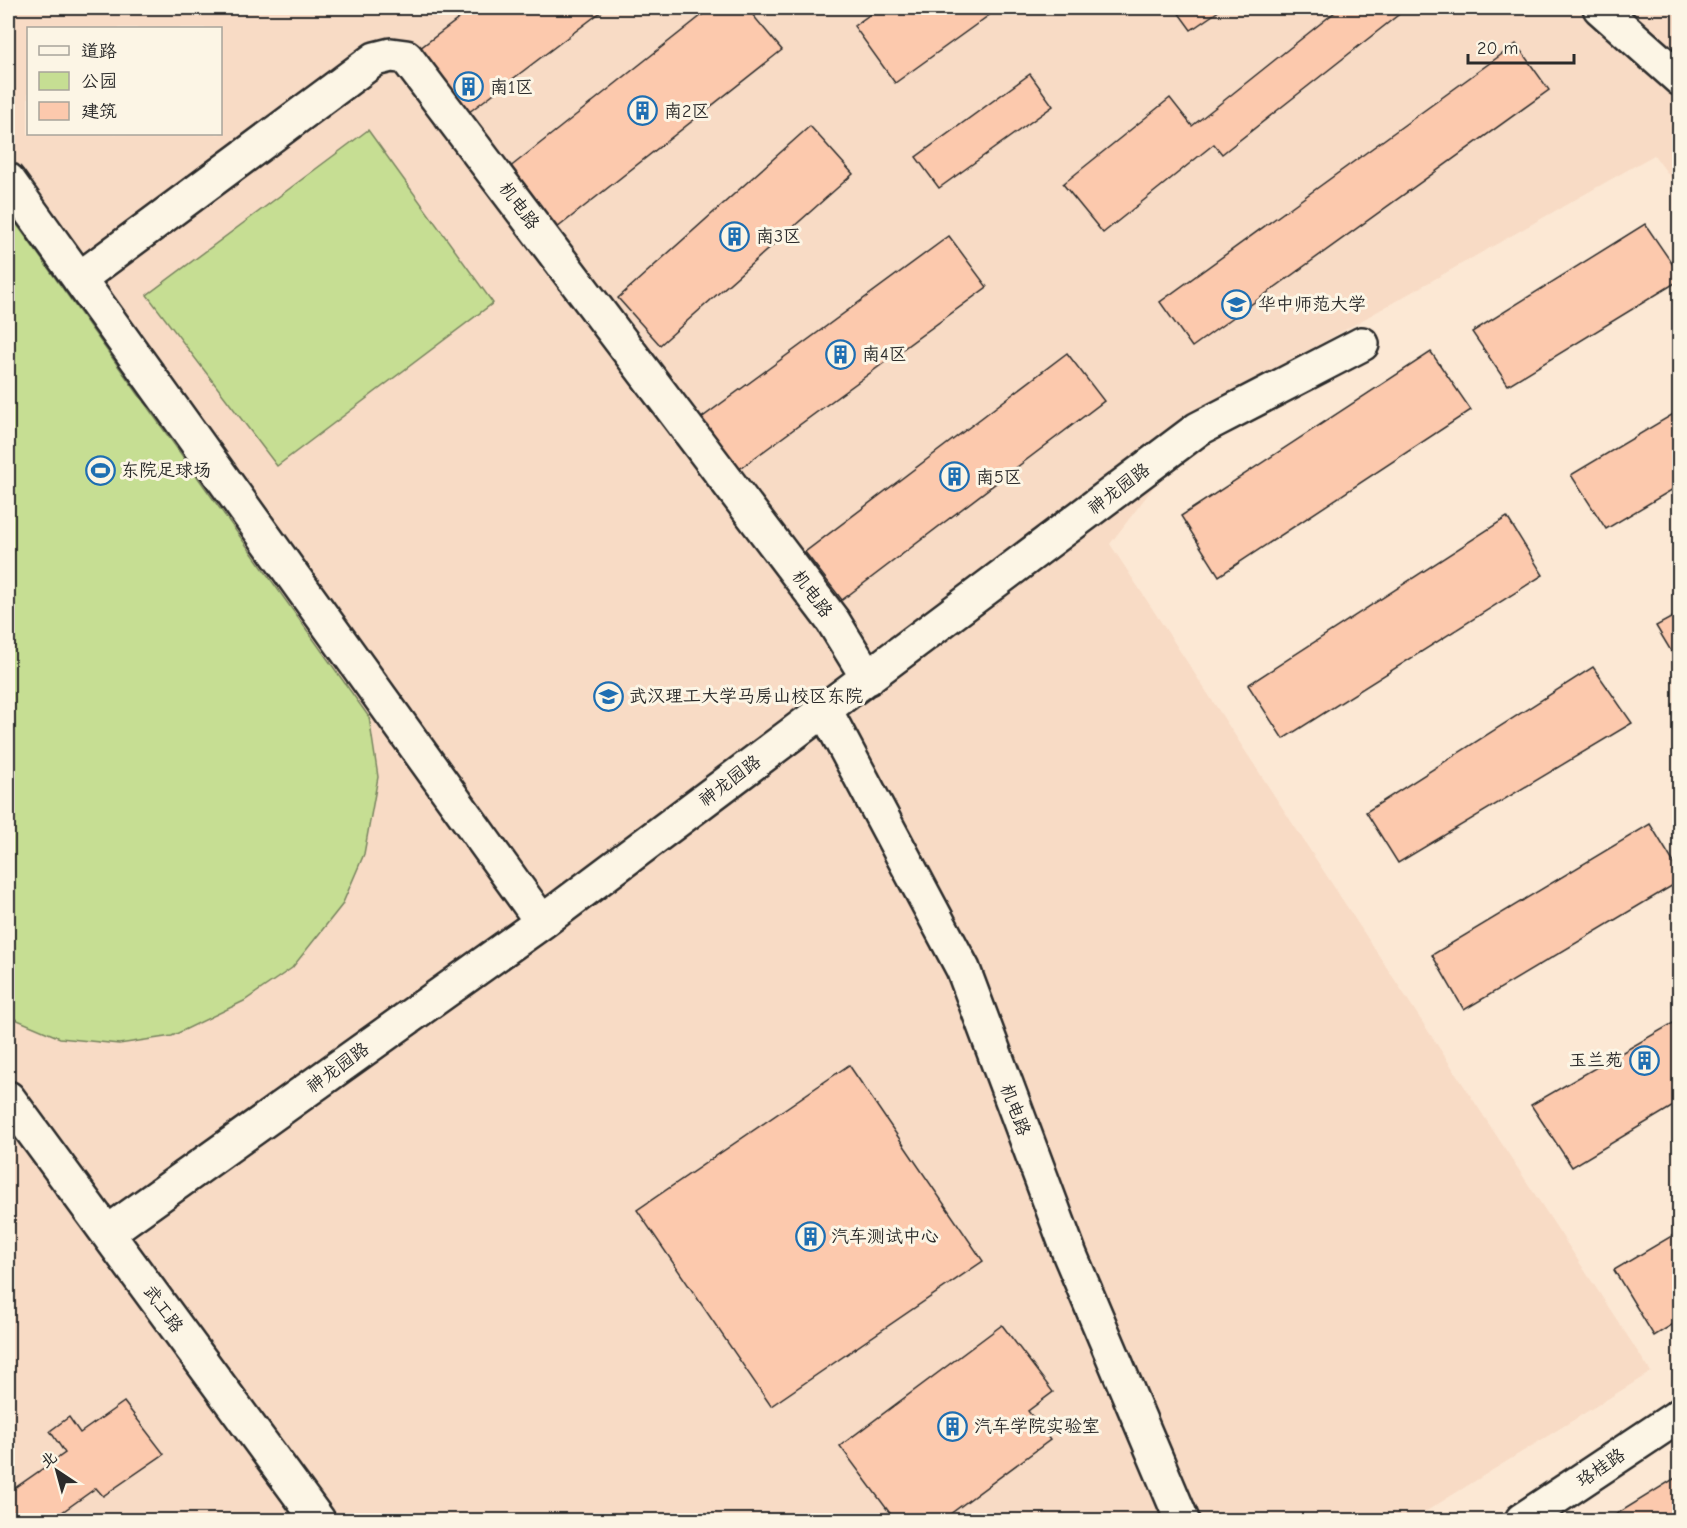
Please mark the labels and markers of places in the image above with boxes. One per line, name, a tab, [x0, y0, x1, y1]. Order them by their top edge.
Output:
building icon: 南1区	[453, 71, 485, 103]
place label: 南1区	[490, 77, 533, 98]
building icon: 南2区	[627, 95, 659, 127]
place label: 南2区	[664, 101, 709, 122]
building icon: 南3区	[719, 220, 751, 252]
place label: 南3区	[756, 226, 801, 247]
school or university icon: 华中师范大学	[1221, 288, 1253, 320]
place label: 华中师范大学	[1258, 294, 1366, 315]
building icon: 南4区	[825, 338, 857, 370]
place label: 南4区	[862, 344, 907, 365]
sports icon: 东院足球场	[84, 454, 116, 486]
place label: 东院足球场	[121, 460, 211, 481]
building icon: 南5区	[939, 461, 971, 493]
place label: 南5区	[976, 467, 1022, 488]
school or university icon: 武汉理工大学马房山校区东院	[592, 680, 624, 712]
place label: 武汉理工大学马房山校区东院	[629, 686, 863, 707]
building icon: 玉兰苑	[1628, 1044, 1660, 1076]
place label: 玉兰苑	[1569, 1050, 1623, 1071]
building icon: 汽车测试中心	[794, 1220, 826, 1252]
place label: 汽车测试中心	[831, 1226, 939, 1247]
building icon: 汽车学院实验室	[937, 1410, 969, 1442]
place label: 汽车学院实验室	[974, 1416, 1100, 1437]

